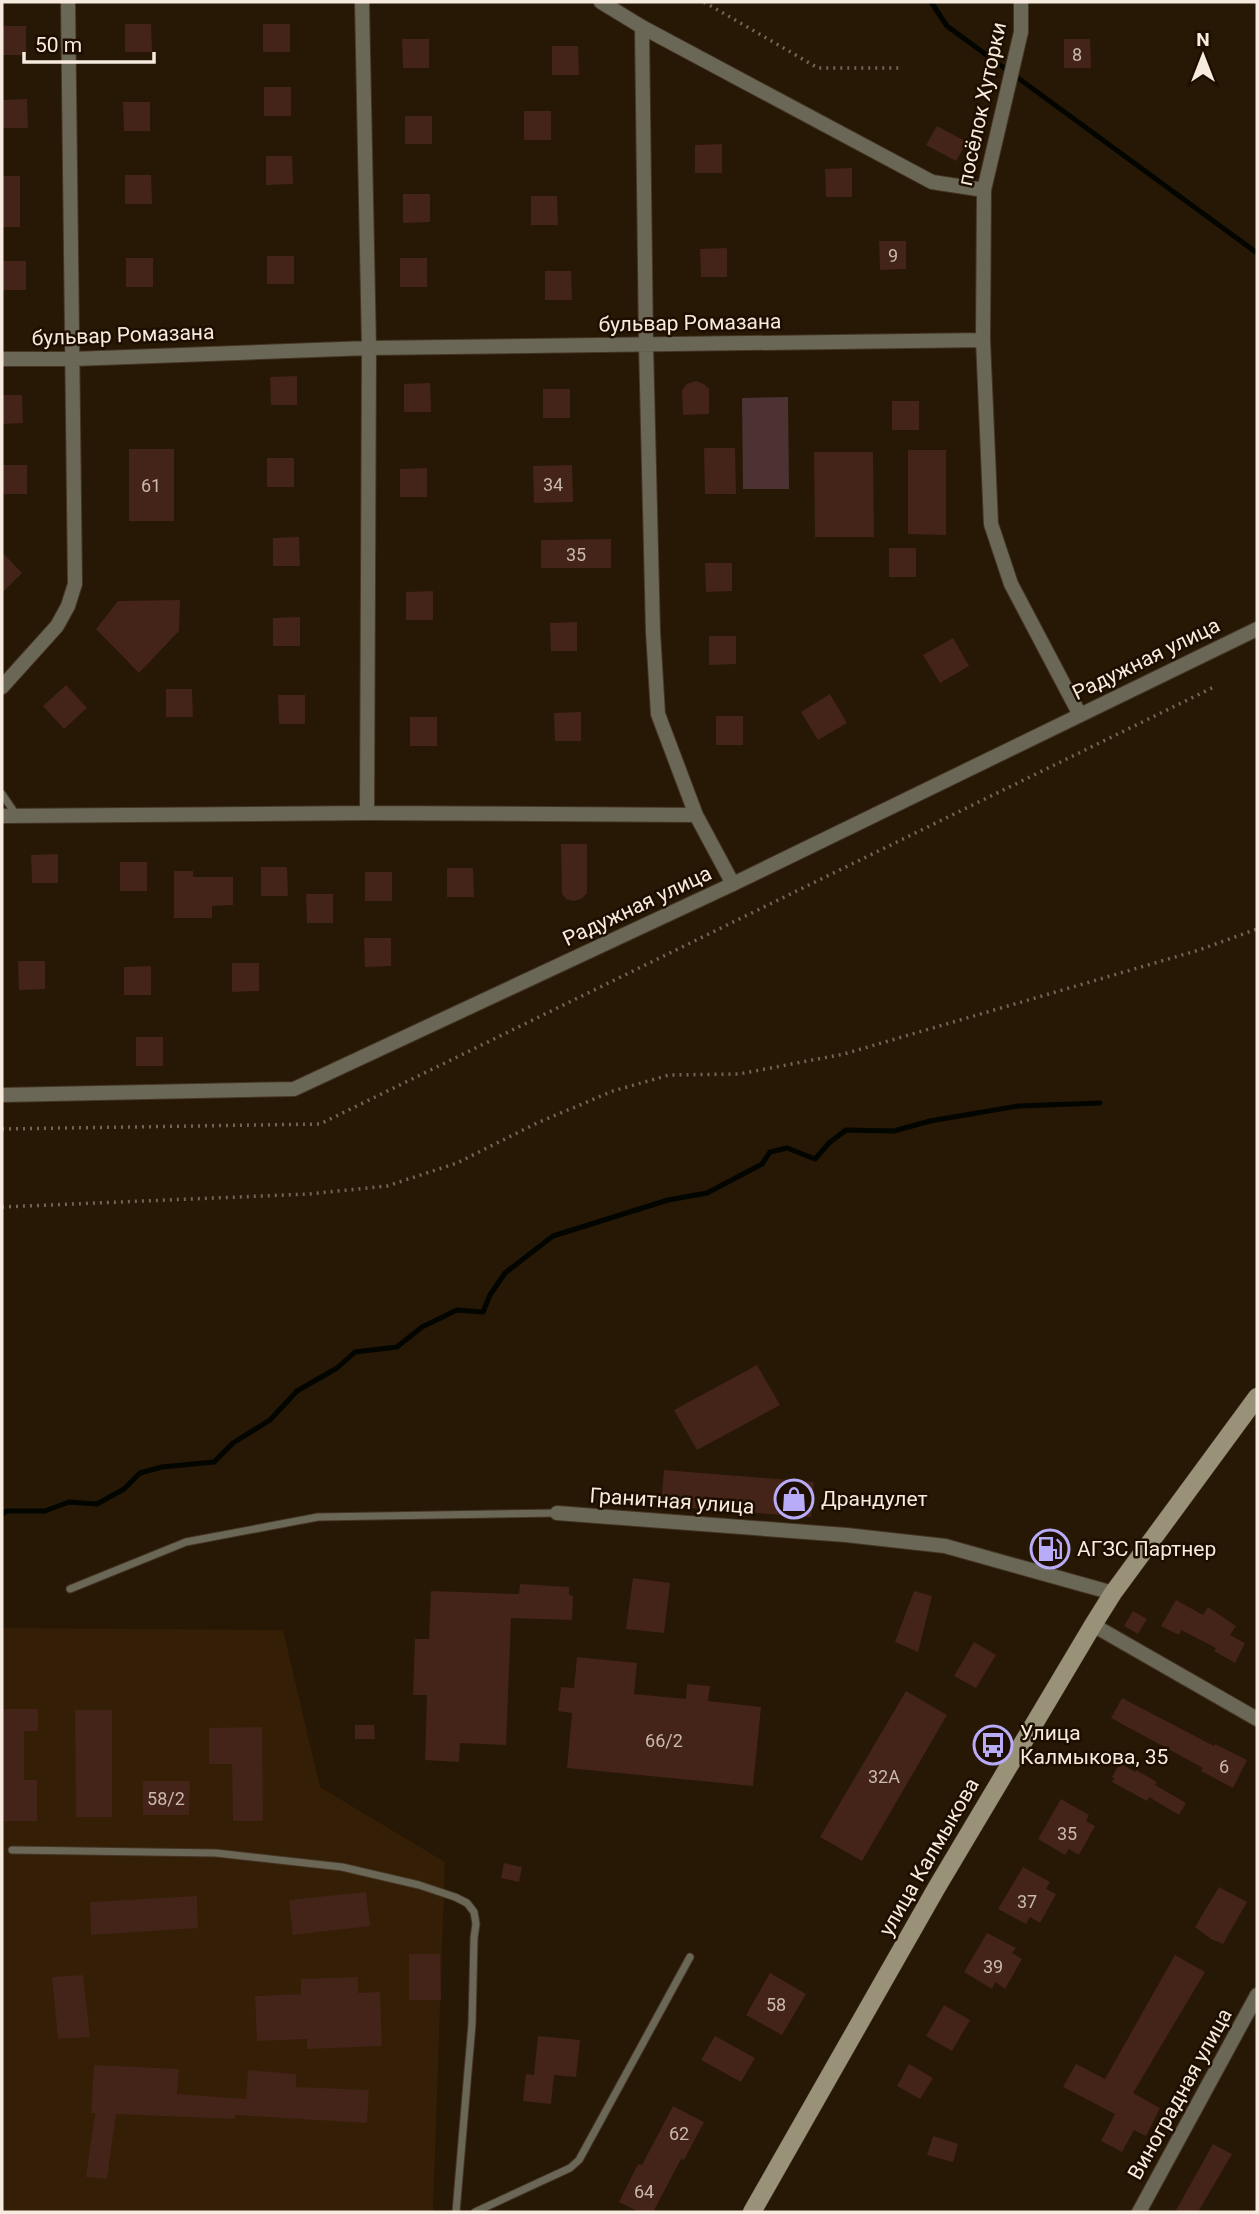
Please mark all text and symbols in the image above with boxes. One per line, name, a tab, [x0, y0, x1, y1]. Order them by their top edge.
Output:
street label: посёлок Хуторки	[953, 20, 1011, 188]
scale bar	[24, 21, 154, 65]
north arrow	[1168, 21, 1238, 91]
text: N	[1196, 28, 1210, 51]
text: 50 m	[35, 33, 82, 57]
house number: 8	[1072, 44, 1082, 65]
house number: 9	[888, 245, 898, 266]
street label: бульвар Ромазана	[598, 309, 782, 337]
street label: бульвар Ромазана	[31, 320, 215, 350]
house number: 34	[543, 474, 563, 495]
house number: 61	[141, 475, 161, 496]
house number: 35	[566, 544, 586, 565]
street label: Радужная улица	[1068, 613, 1224, 705]
street label: Радужная улица	[559, 861, 715, 951]
shop icon: Драндулет	[773, 1478, 815, 1520]
street label: Гранитная улица	[589, 1483, 755, 1519]
place label: Драндулет	[821, 1487, 928, 1511]
fuel station icon: АГЗС Партнер	[1029, 1528, 1071, 1570]
place label: АГЗС Партнер	[1077, 1537, 1216, 1561]
place label: Улица Калмыкова, 35	[1020, 1721, 1168, 1769]
bus stop icon: Улица Калмыкова, 35	[972, 1724, 1014, 1766]
house number: 66/2	[645, 1730, 683, 1751]
house number: 6	[1219, 1756, 1229, 1777]
house number: 32А	[868, 1766, 900, 1787]
street label: улица Калмыкова	[874, 1774, 984, 1940]
house number: 58/2	[147, 1788, 185, 1809]
house number: 35	[1057, 1823, 1077, 1844]
house number: 37	[1017, 1891, 1037, 1912]
house number: 39	[983, 1956, 1003, 1977]
house number: 58	[766, 1994, 786, 2015]
street label: Виноградная улица	[1123, 2004, 1237, 2184]
house number: 62	[669, 2123, 689, 2144]
house number: 64	[634, 2181, 654, 2202]

